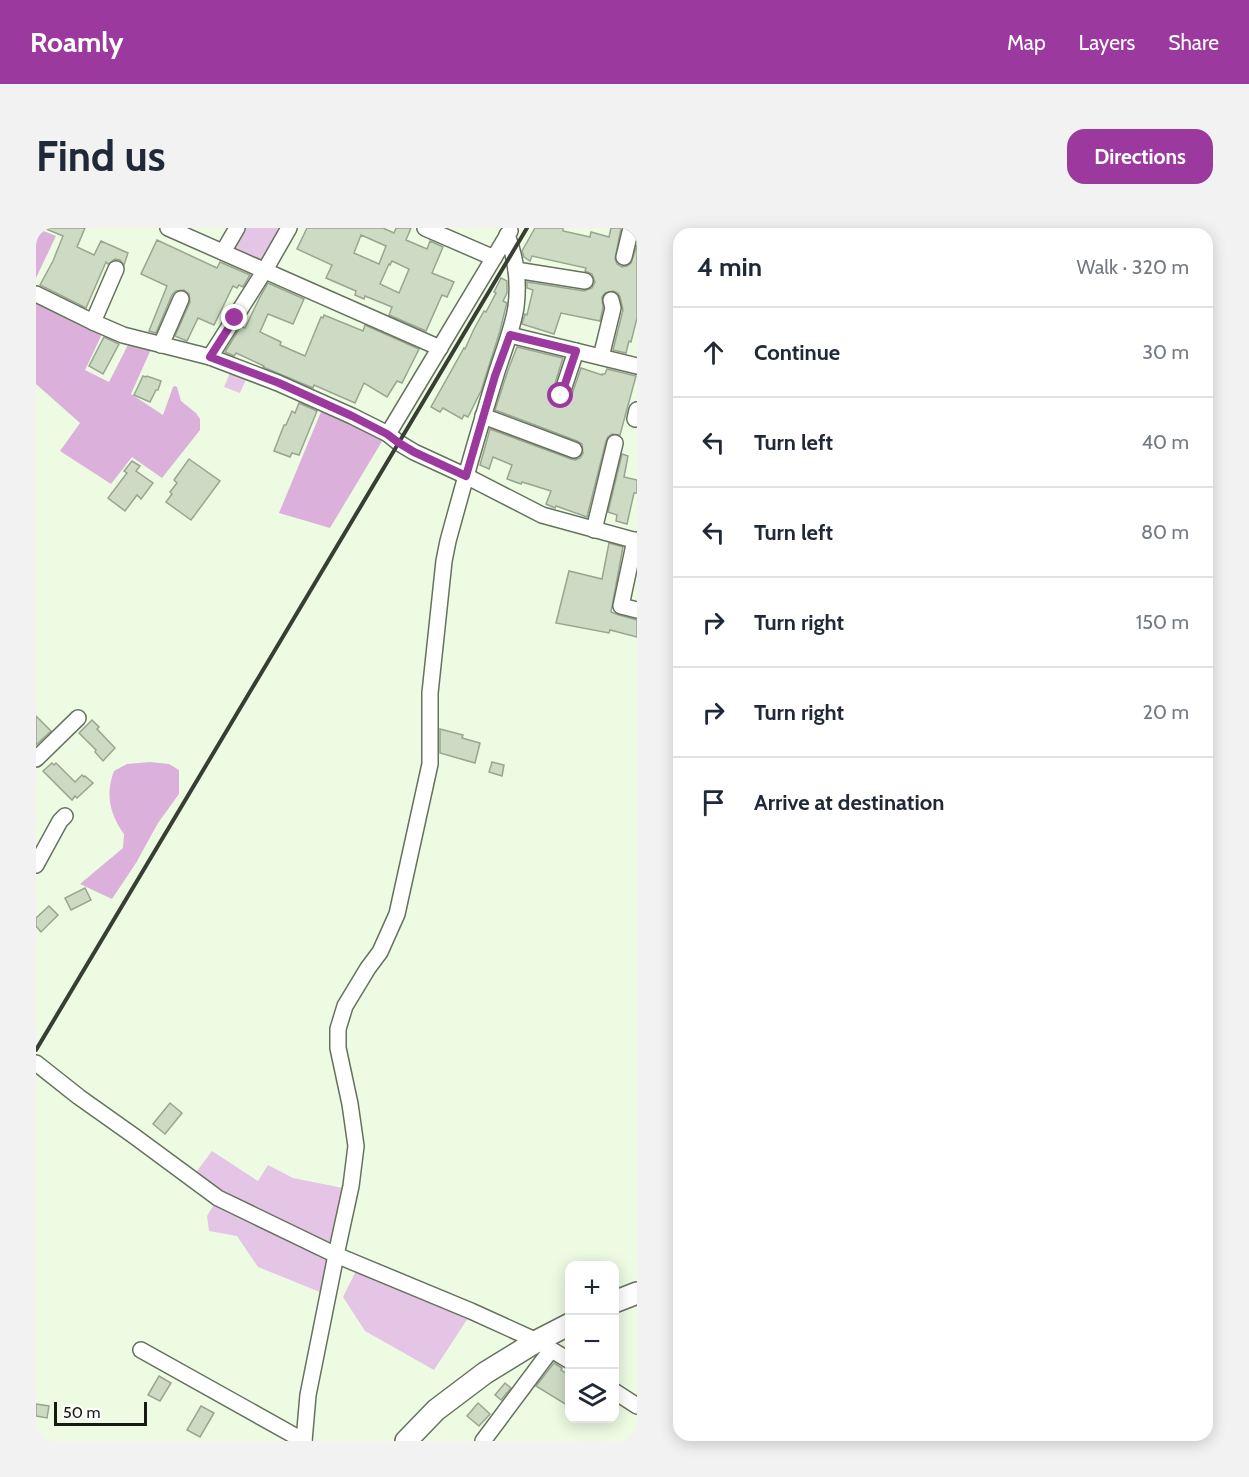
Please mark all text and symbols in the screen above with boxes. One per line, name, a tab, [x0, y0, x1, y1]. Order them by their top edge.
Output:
text: Roamly	[30, 25, 124, 59]
text: Map	[1007, 30, 1046, 55]
text: Layers	[1079, 30, 1135, 55]
text: Share	[1168, 30, 1219, 55]
button: Directions	[1067, 129, 1213, 184]
text: Find us	[36, 130, 165, 182]
text: 4 min	[697, 251, 762, 283]
text: Walk · 320 m	[1077, 255, 1189, 279]
route end	[221, 304, 247, 330]
icon: ahead	[697, 336, 730, 369]
text: Continue	[754, 339, 840, 366]
text: 30 m	[1142, 340, 1189, 364]
route start	[547, 382, 573, 408]
icon: left	[697, 426, 730, 459]
text: Turn left	[754, 429, 833, 456]
text: 40 m	[1141, 430, 1189, 454]
icon: left	[697, 516, 730, 549]
text: Turn left	[754, 519, 833, 546]
text: 80 m	[1141, 520, 1189, 544]
icon: right	[697, 606, 730, 639]
text: Turn right	[754, 609, 844, 636]
text: 150 m	[1136, 610, 1189, 634]
icon: right	[697, 696, 730, 729]
text: Turn right	[754, 699, 844, 726]
text: 20 m	[1143, 700, 1189, 724]
icon: arrive	[697, 786, 730, 819]
text: Arrive at destination	[754, 789, 944, 816]
map controls	[565, 1261, 619, 1423]
button: +	[565, 1261, 619, 1315]
button: −	[565, 1315, 619, 1369]
button: layers	[565, 1369, 619, 1423]
scale bar	[54, 1399, 147, 1426]
text: 50 m	[63, 1403, 100, 1422]

